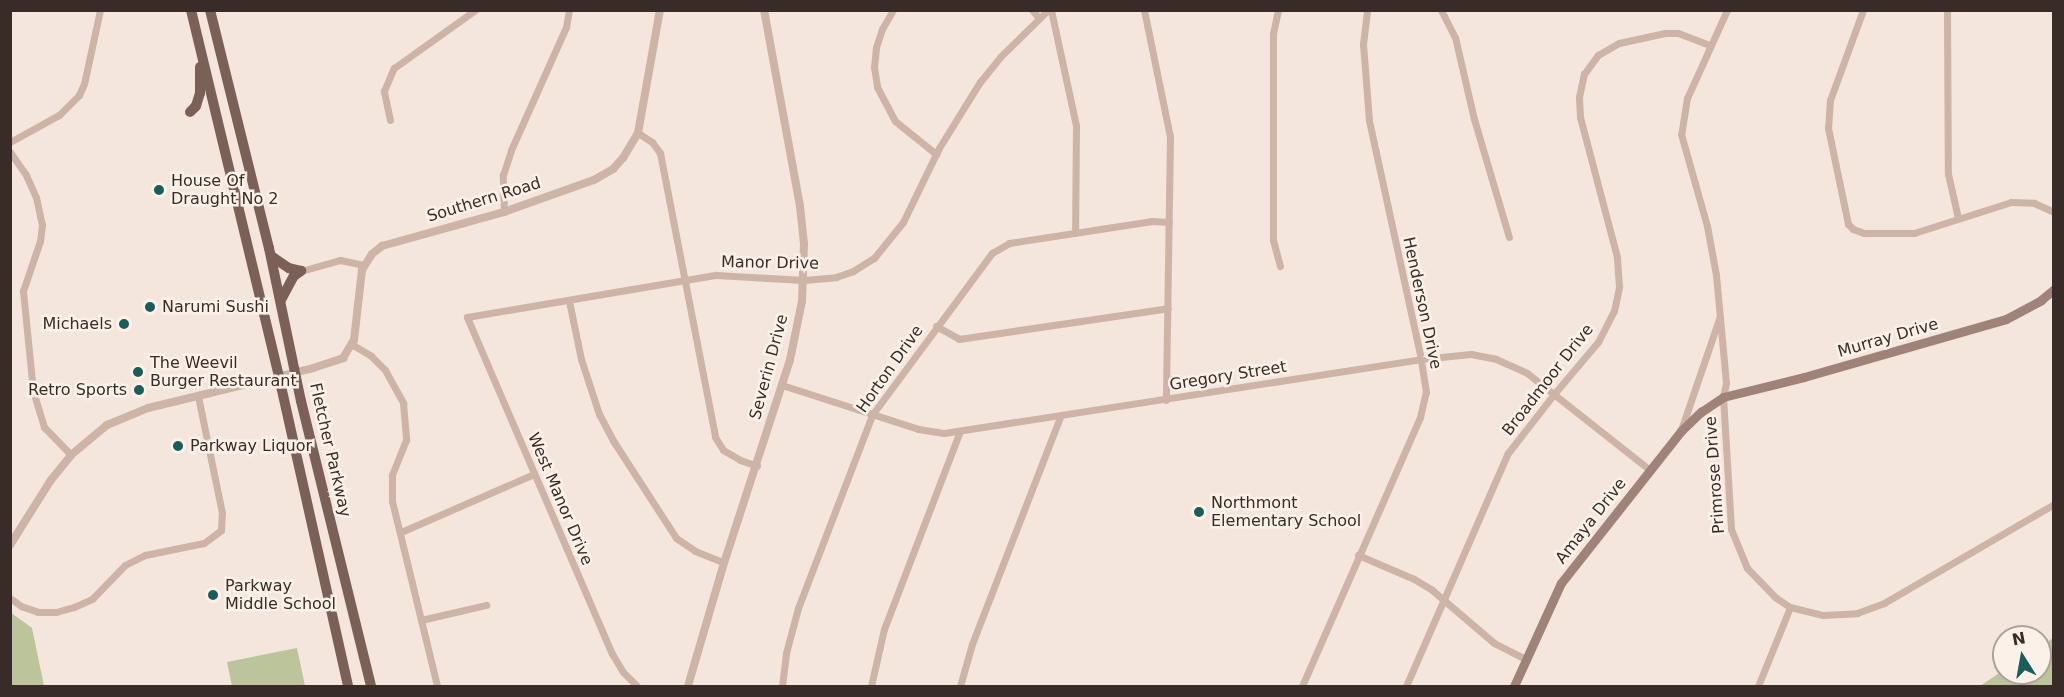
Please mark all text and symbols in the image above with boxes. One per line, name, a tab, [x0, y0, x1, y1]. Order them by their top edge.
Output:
place label: House Of Draught No 2	[171, 171, 279, 209]
street label: Southern Road	[425, 174, 543, 226]
marker: House Of Draught No 2	[152, 183, 166, 197]
street label: Henderson Drive	[1399, 235, 1445, 371]
street label: Manor Drive	[721, 253, 819, 273]
place label: Narumi Sushi	[162, 297, 269, 317]
marker: Narumi Sushi	[143, 300, 157, 314]
street label: Severin Drive	[746, 312, 792, 422]
place label: Michaels	[42, 314, 112, 334]
street label: Murray Drive	[1835, 314, 1941, 362]
marker: Michaels	[117, 317, 131, 331]
street label: Broadmoor Drive	[1498, 320, 1598, 440]
street label: Horton Drive	[853, 322, 927, 416]
place label: The Weevil Burger Restaurant	[150, 353, 297, 391]
street label: Gregory Street	[1168, 357, 1288, 395]
marker: The Weevil Burger Restaurant	[131, 365, 145, 379]
place label: Retro Sports	[28, 380, 127, 400]
street label: Fletcher Parkway	[305, 381, 355, 519]
marker: Retro Sports	[132, 383, 146, 397]
street label: Primrose Drive	[1701, 416, 1729, 534]
street label: West Manor Drive	[523, 430, 597, 568]
place label: Parkway Liquor	[190, 436, 312, 456]
marker: Parkway Liquor	[171, 439, 185, 453]
street label: Amaya Drive	[1552, 474, 1630, 568]
place label: Northmont Elementary School	[1211, 493, 1361, 531]
marker: Northmont Elementary School	[1192, 505, 1206, 519]
place label: Parkway Middle School	[225, 576, 336, 614]
marker: Parkway Middle School	[206, 588, 220, 602]
north arrow	[1992, 625, 2052, 685]
text: N	[2010, 628, 2027, 649]

